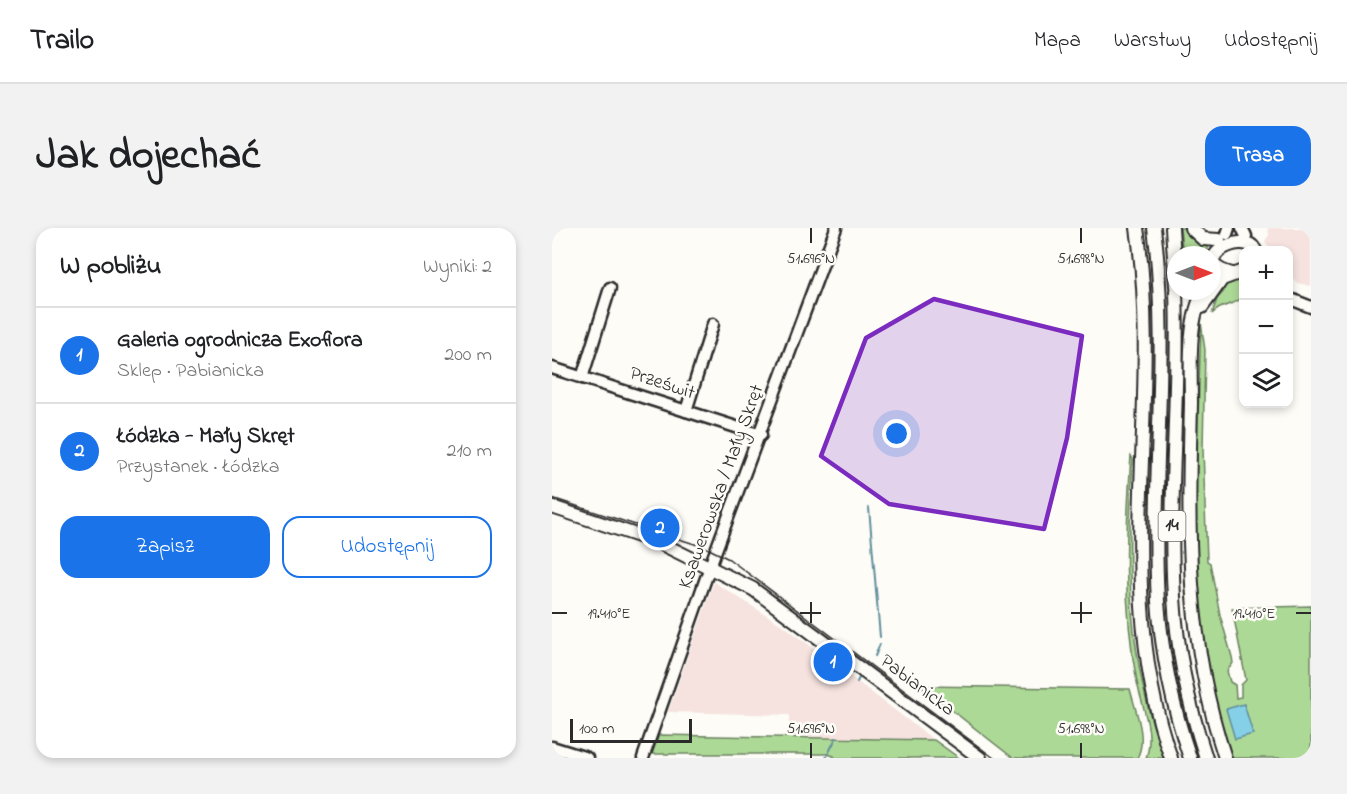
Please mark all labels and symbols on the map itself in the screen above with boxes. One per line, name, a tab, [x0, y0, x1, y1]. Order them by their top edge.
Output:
north arrow	[1167, 246, 1221, 300]
text: 51.696°N	[787, 248, 835, 270]
text: 51.698°N	[1057, 248, 1105, 270]
street label: Prześwit	[625, 360, 699, 408]
street label: Ksawerowska / Mały Skręt	[672, 381, 773, 593]
your location	[882, 419, 911, 448]
pin: 2	[640, 506, 680, 550]
road number: 14	[1158, 511, 1186, 541]
text: 19.410°E	[588, 603, 630, 625]
text: 19.410°E	[1233, 603, 1275, 625]
pin: 1	[814, 640, 852, 684]
street label: Pabianicka	[873, 648, 961, 724]
scale bar	[570, 716, 692, 744]
text: 51.696°N	[787, 718, 835, 740]
text: 51.698°N	[1057, 718, 1105, 740]

